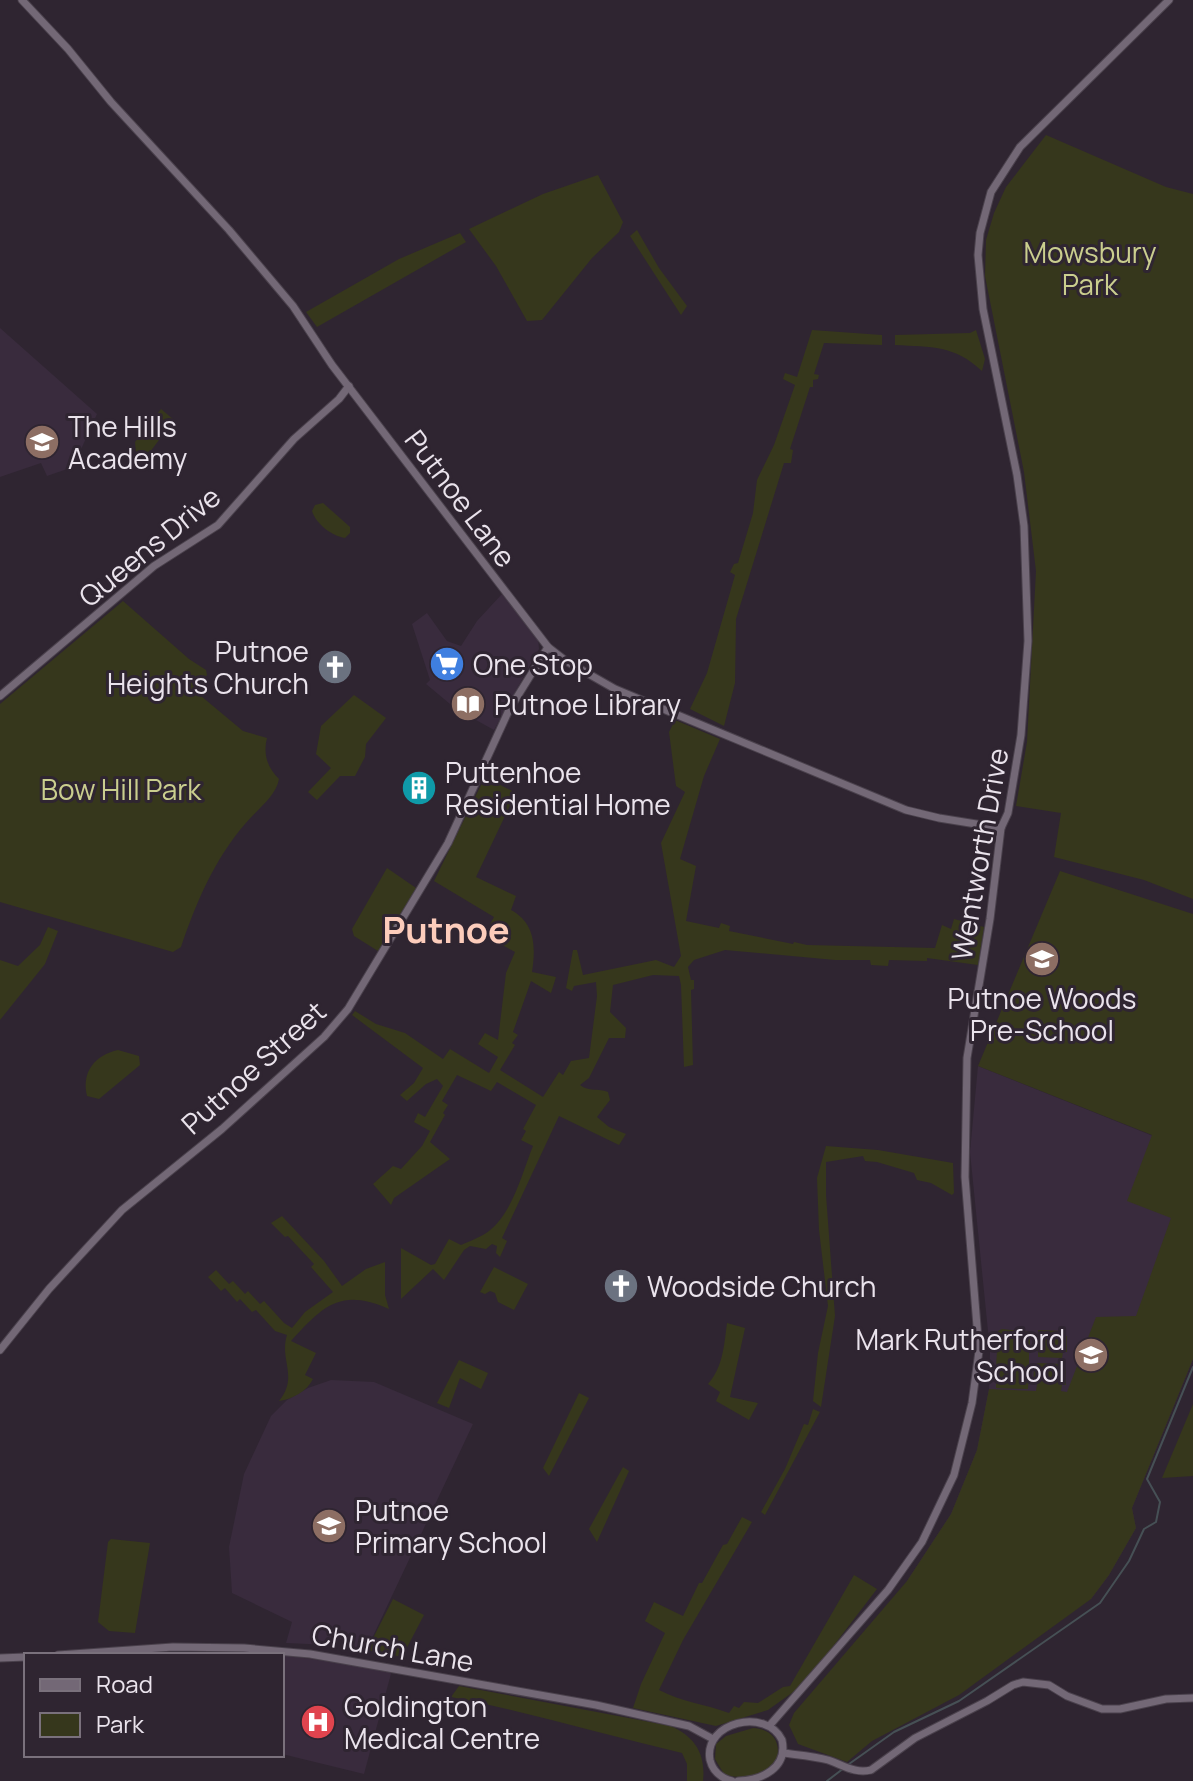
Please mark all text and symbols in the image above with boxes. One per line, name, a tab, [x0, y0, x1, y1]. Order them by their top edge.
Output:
park label: Mowsbury Park	[1023, 233, 1157, 303]
place label: The Hills Academy	[68, 407, 187, 477]
street label: Putnoe Lane	[397, 422, 525, 574]
school or university icon: The Hills Academy	[23, 423, 61, 461]
street label: Queens Drive	[70, 477, 228, 615]
place label: Putnoe Heights Church	[107, 632, 309, 702]
supermarket icon: One Stop	[428, 645, 466, 683]
place label: One Stop	[473, 645, 593, 683]
church icon: Putnoe Heights Church	[316, 648, 354, 686]
library icon: Putnoe Library	[449, 685, 487, 723]
place label: Putnoe Library	[494, 685, 681, 723]
street label: Wentworth Drive	[942, 745, 1016, 963]
place label: Puttenhoe Residential Home	[445, 753, 671, 823]
building icon: Puttenhoe Residential Home	[400, 769, 438, 807]
park label: Bow Hill Park	[41, 770, 202, 808]
district label: Putnoe	[382, 905, 510, 954]
school or university icon: Putnoe Woods Pre-School	[1023, 940, 1061, 978]
place label: Putnoe Woods Pre-School	[948, 979, 1136, 1049]
street label: Putnoe Street	[173, 992, 333, 1142]
church icon: Woodside Church	[602, 1267, 640, 1305]
place label: Woodside Church	[647, 1267, 876, 1305]
place label: Mark Rutherford School	[855, 1320, 1065, 1390]
school or university icon: Mark Rutherford School	[1072, 1336, 1110, 1374]
place label: Putnoe Primary School	[355, 1491, 547, 1561]
school or university icon: Putnoe Primary School	[310, 1507, 348, 1545]
street label: Church Lane	[309, 1614, 477, 1680]
legend	[24, 1653, 284, 1757]
text: Road	[96, 1667, 153, 1700]
place label: Goldington Medical Centre	[344, 1687, 540, 1757]
hospital icon: Goldington Medical Centre	[299, 1703, 337, 1741]
text: Park	[96, 1707, 145, 1740]

